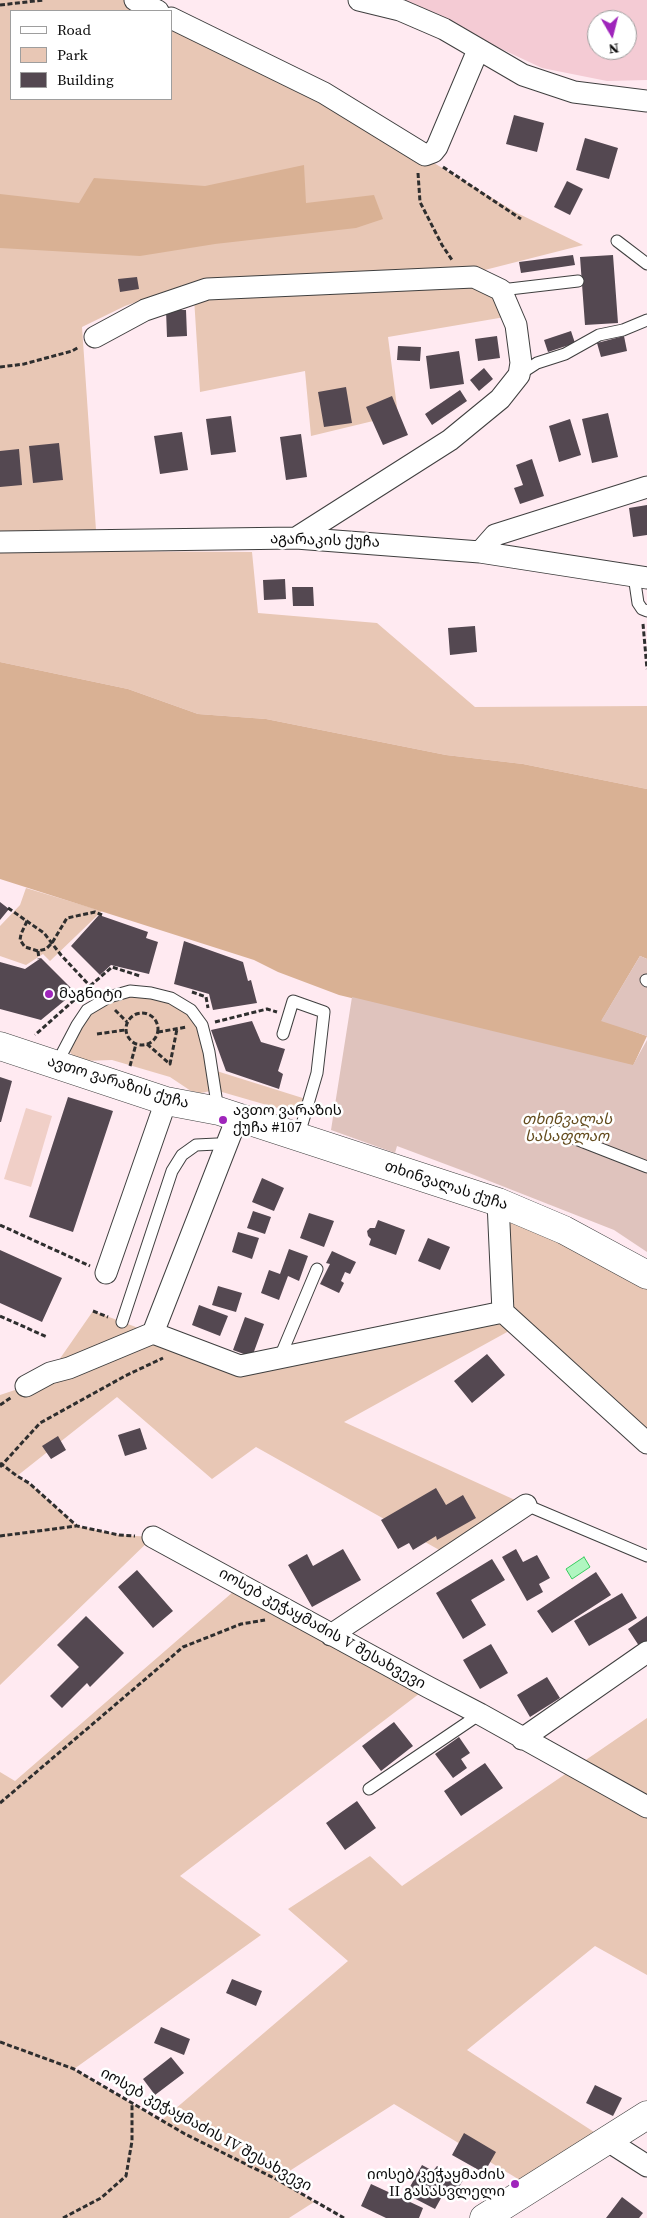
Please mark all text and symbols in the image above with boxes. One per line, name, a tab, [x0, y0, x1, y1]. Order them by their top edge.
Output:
legend	[10, 10, 172, 100]
north arrow	[587, 10, 637, 60]
text: Road	[57, 19, 91, 40]
text: N	[608, 38, 620, 59]
text: Park	[57, 44, 88, 65]
text: Building	[57, 69, 114, 90]
street label: აგარაკის ქუჩა	[270, 530, 380, 552]
place label: მაგნიტი	[59, 985, 122, 1003]
marker: მაგნიტი	[43, 988, 55, 1000]
street label: ავთო ვარაზის ქუჩა	[45, 1053, 191, 1113]
place label: ავთო ვარაზის ქუჩა #107	[233, 1102, 342, 1137]
park label: თხინვალას სასაფლაო	[522, 1111, 612, 1146]
marker: ავთო ვარაზის ქუჩა #107	[217, 1114, 229, 1126]
street label: თხინვალას ქუჩა	[382, 1158, 510, 1214]
street label: იოსებ კეჭაყმაძის V შესახვევი	[216, 1565, 428, 1693]
street label: იოსებ კეჭაყმაძის IV შესახვევი	[97, 2064, 315, 2196]
place label: იოსებ კეჭაყმაძის II გასასვლელი	[367, 2166, 505, 2201]
marker: იოსებ კეჭაყმაძის II გასასვლელი	[509, 2178, 521, 2190]

